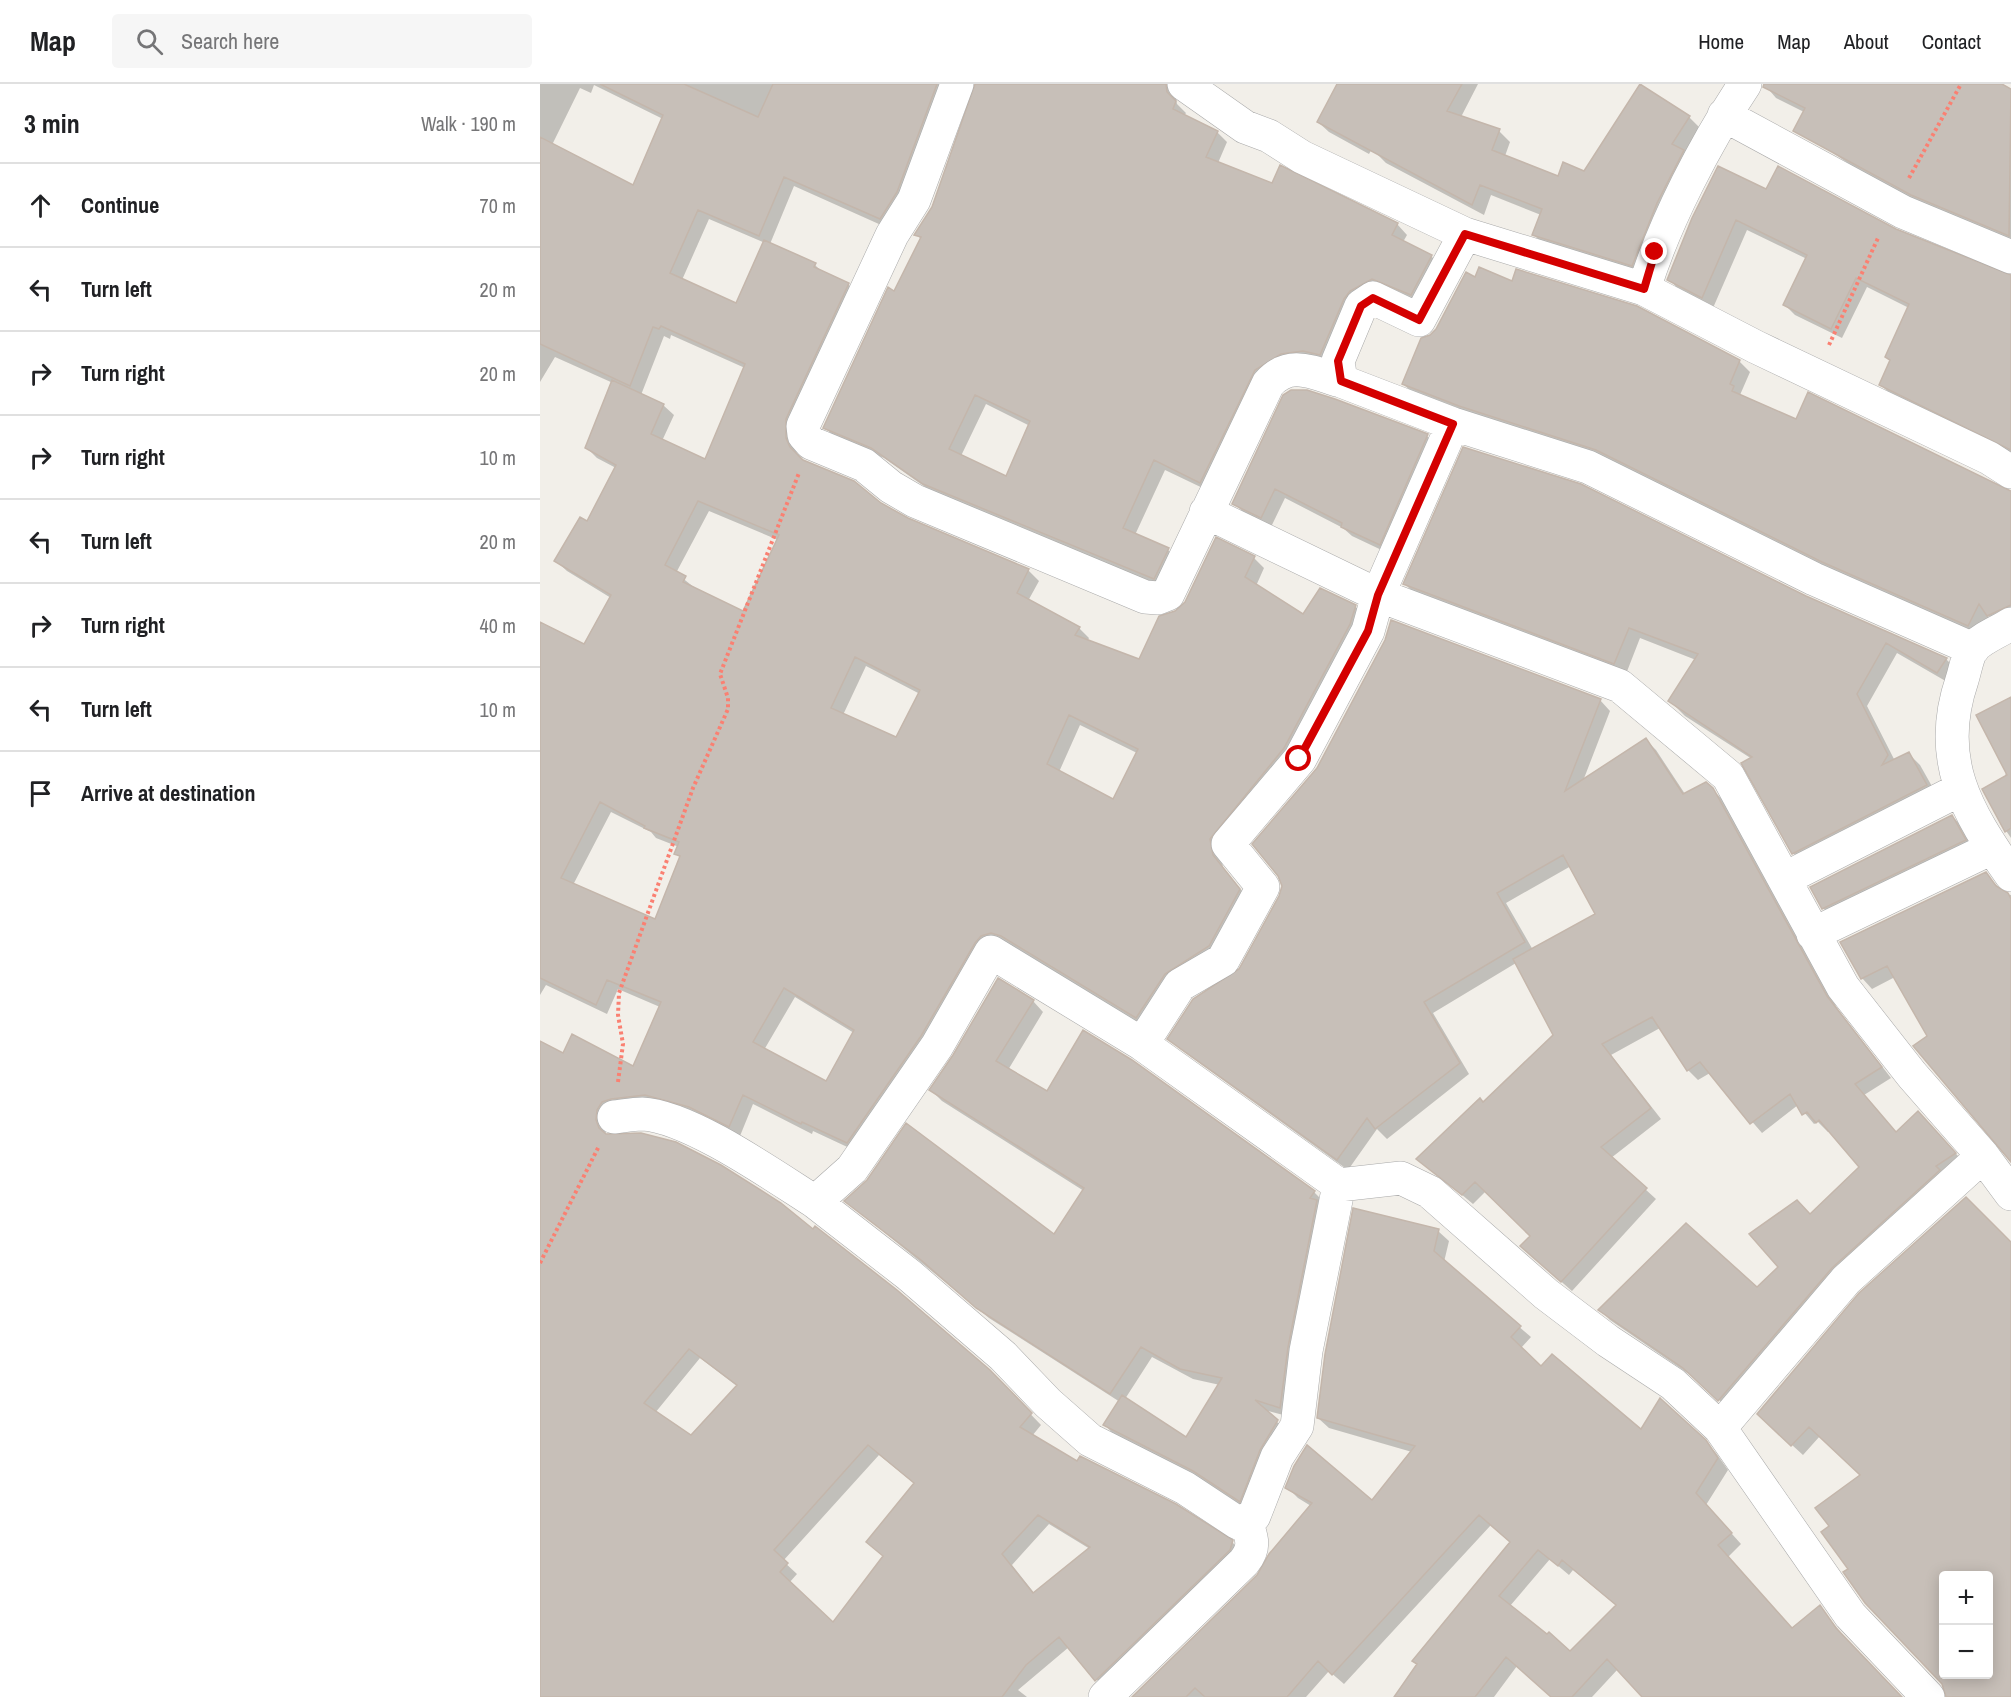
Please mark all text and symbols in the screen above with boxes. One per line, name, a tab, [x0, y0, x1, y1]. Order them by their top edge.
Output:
search box	[112, 14, 532, 68]
text: Map	[30, 22, 76, 60]
icon: search	[133, 25, 166, 58]
text: Search here	[181, 26, 279, 56]
text: Home	[1698, 27, 1744, 56]
text: Map	[1777, 27, 1811, 56]
text: About	[1844, 27, 1889, 56]
text: Contact	[1922, 27, 1981, 56]
text: 3 min	[24, 106, 80, 141]
text: Walk · 190 m	[421, 110, 516, 137]
icon: ahead	[24, 189, 57, 222]
text: Continue	[81, 190, 159, 220]
text: 70 m	[480, 192, 516, 219]
route end	[1641, 238, 1667, 264]
icon: left	[24, 273, 57, 306]
text: Turn left	[81, 274, 152, 304]
text: 20 m	[480, 276, 516, 303]
icon: right	[24, 357, 57, 390]
text: Turn right	[81, 358, 165, 388]
text: 20 m	[480, 360, 516, 387]
icon: right	[24, 441, 57, 474]
text: Turn right	[81, 442, 165, 472]
text: 10 m	[480, 444, 516, 471]
icon: left	[24, 525, 57, 558]
text: Turn left	[81, 526, 152, 556]
text: 20 m	[480, 528, 516, 555]
icon: right	[24, 609, 57, 642]
text: Turn right	[81, 610, 165, 640]
text: 40 m	[480, 612, 516, 639]
icon: left	[24, 693, 57, 726]
text: Turn left	[81, 694, 152, 724]
text: 10 m	[480, 696, 516, 723]
route start	[1285, 745, 1311, 771]
icon: arrive	[24, 777, 57, 810]
text: Arrive at destination	[81, 778, 255, 808]
map controls	[1939, 1571, 1993, 1679]
button: +	[1939, 1571, 1993, 1625]
button: −	[1939, 1625, 1993, 1679]

